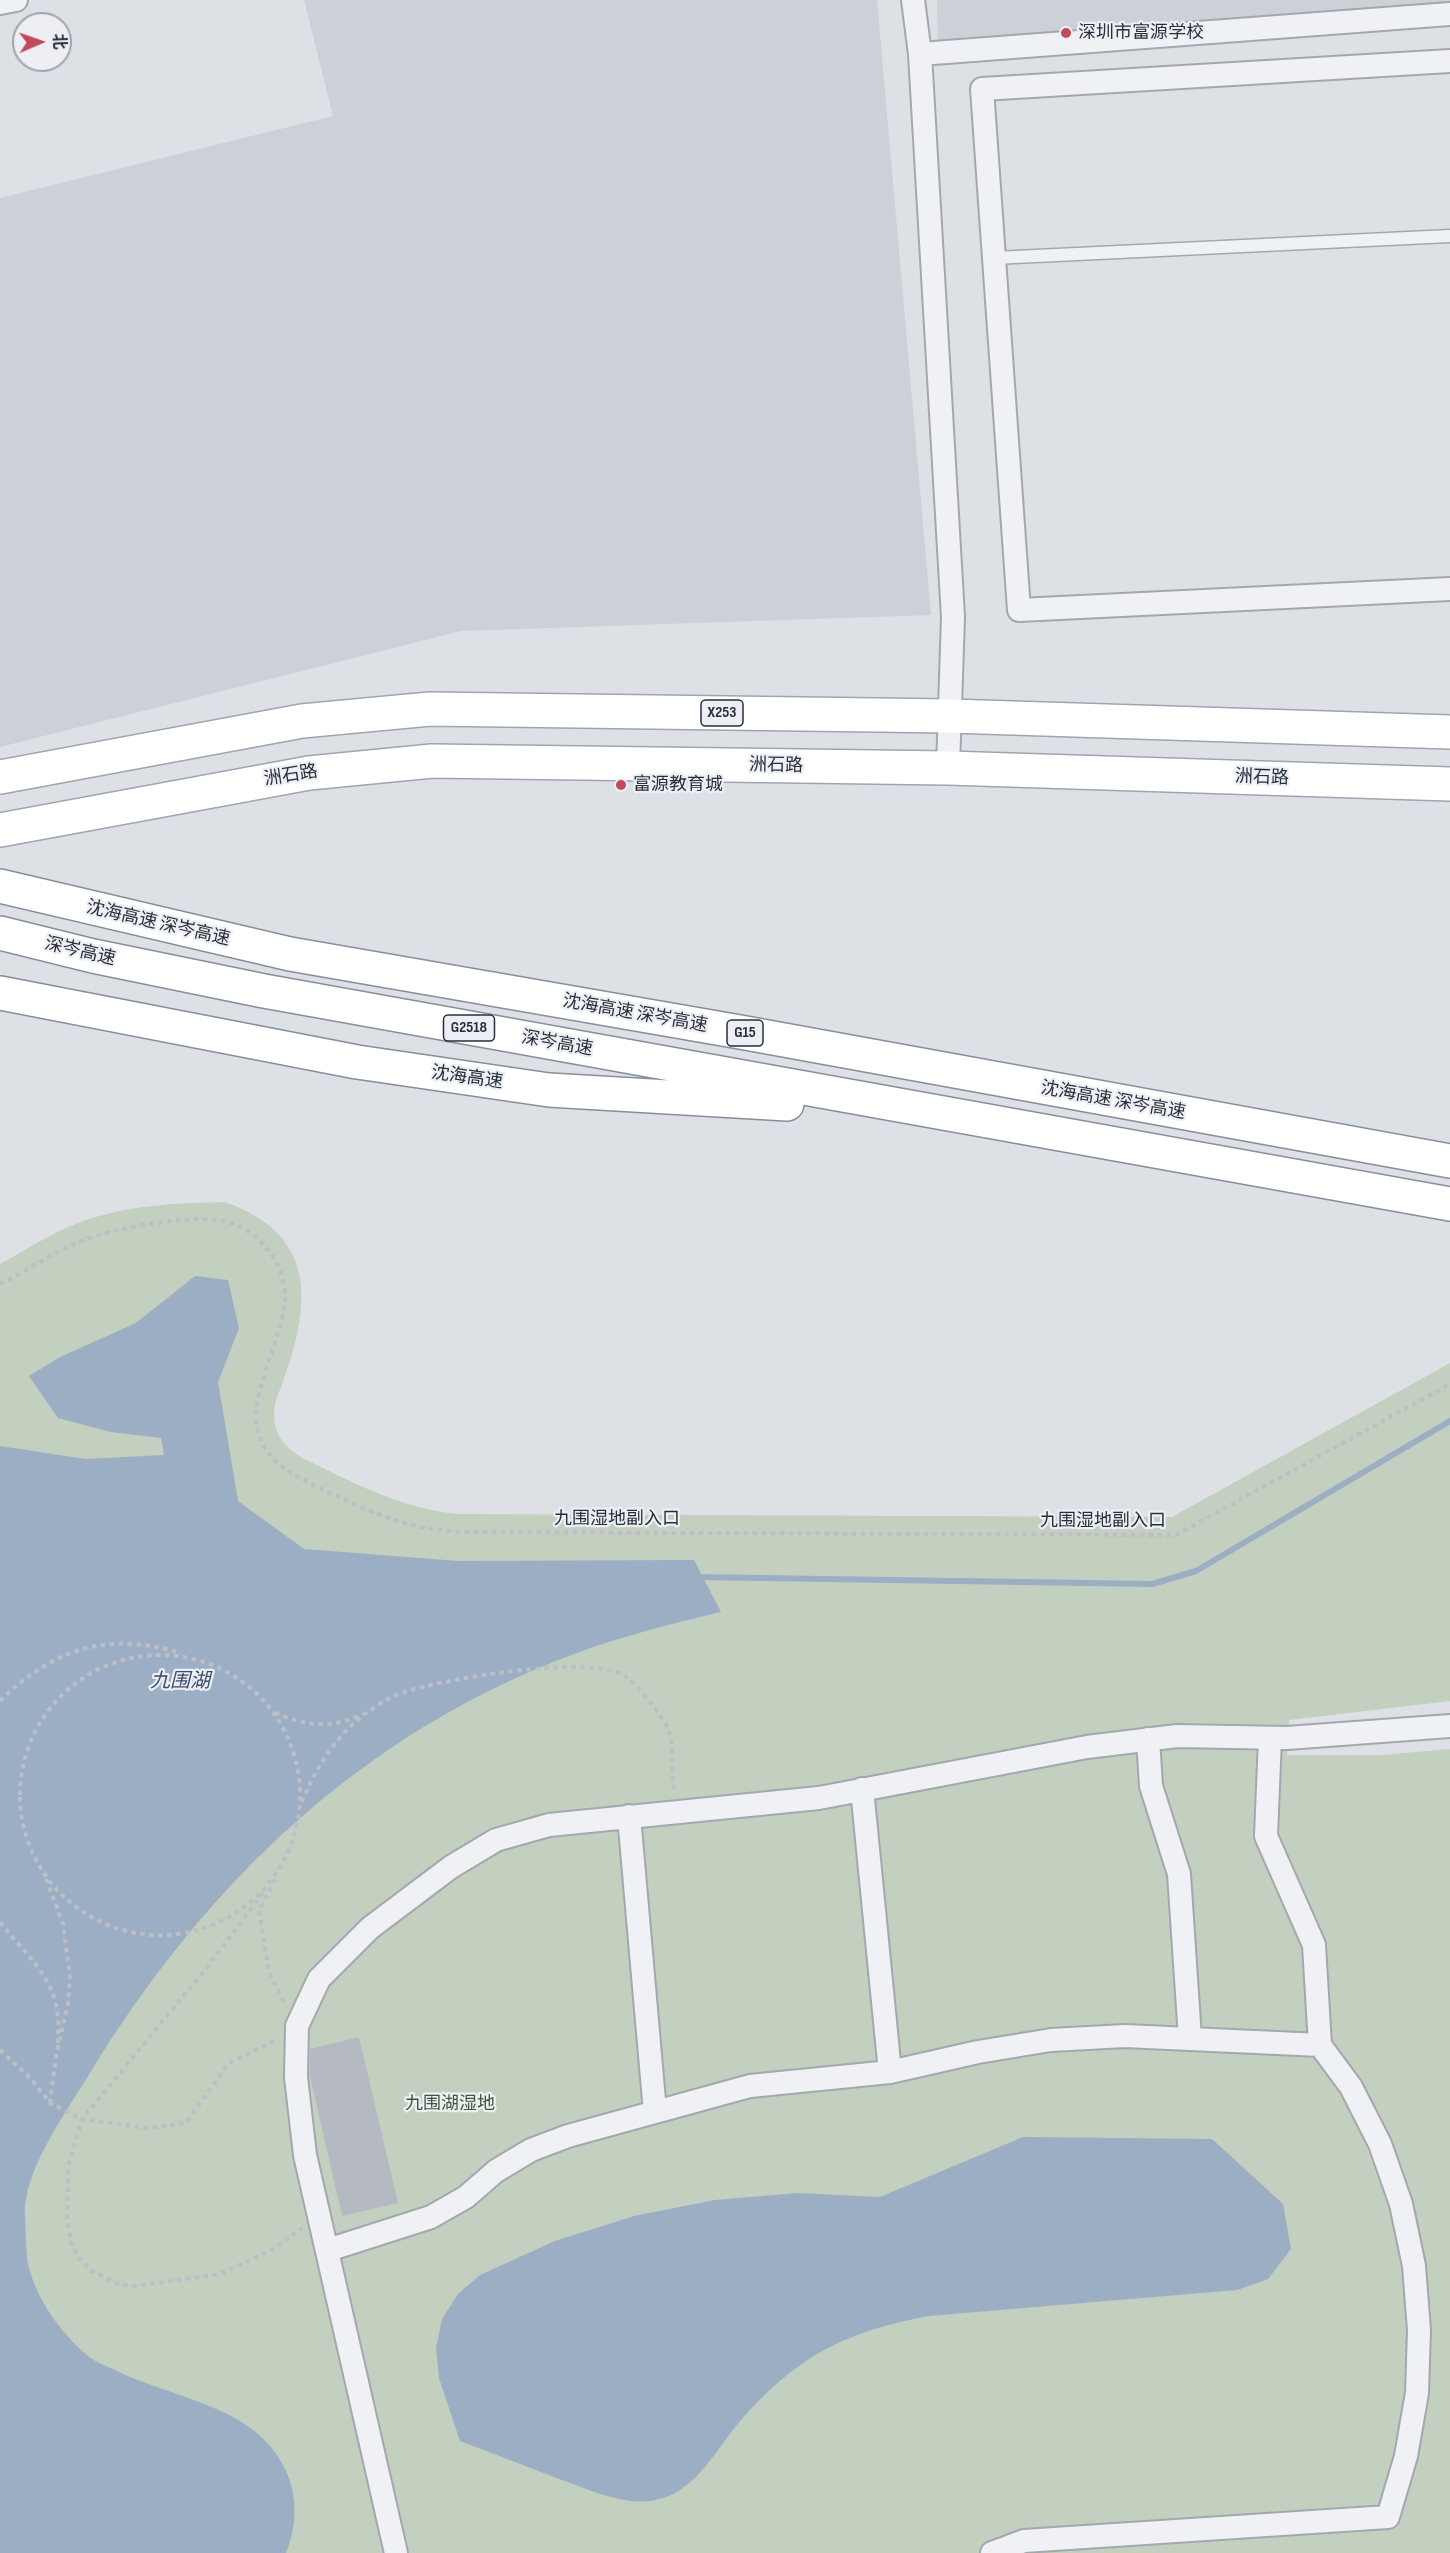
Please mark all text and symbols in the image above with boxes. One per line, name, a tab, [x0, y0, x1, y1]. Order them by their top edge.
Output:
north arrow	[12, 12, 72, 72]
place label: 深圳市富源学校	[1078, 22, 1204, 44]
marker: 深圳市富源学校	[1059, 26, 1073, 40]
text: 北	[49, 33, 68, 50]
road number: X253	[701, 700, 743, 726]
street label: 洲石路	[749, 755, 803, 777]
street label: 洲石路	[263, 761, 319, 791]
street label: 洲石路	[1235, 766, 1289, 790]
place label: 富源教育城	[633, 774, 723, 796]
marker: 富源教育城	[614, 778, 628, 792]
street label: 沈海高速 深岑高速	[84, 897, 232, 951]
street label: 深岑高速	[42, 933, 118, 971]
street label: 沈海高速 深岑高速	[561, 991, 709, 1037]
road number: G2518	[444, 1015, 494, 1041]
road number: G15	[727, 1020, 763, 1046]
street label: 深岑高速	[520, 1027, 594, 1061]
street label: 沈海高速	[430, 1062, 504, 1094]
street label: 沈海高速 深岑高速	[1039, 1078, 1187, 1124]
street label: 九围湿地副入口	[554, 1508, 680, 1530]
street label: 九围湿地副入口	[1040, 1510, 1166, 1532]
water label: 九围湖	[150, 1670, 210, 1694]
park label: 九围湖湿地	[405, 2093, 495, 2115]

